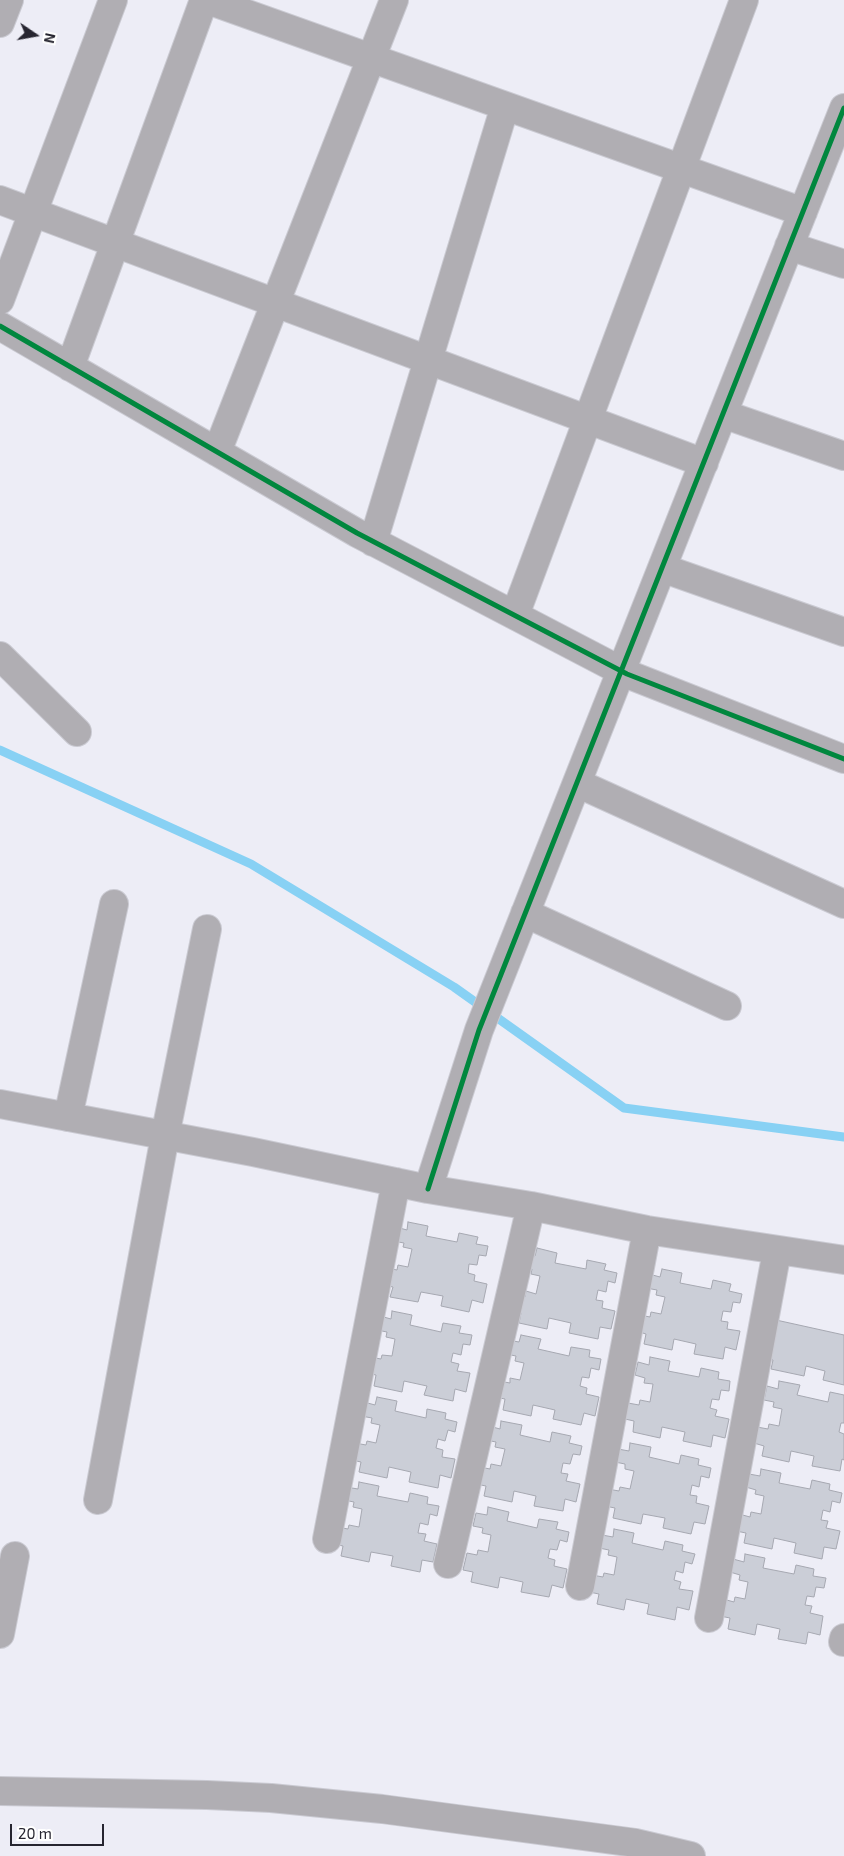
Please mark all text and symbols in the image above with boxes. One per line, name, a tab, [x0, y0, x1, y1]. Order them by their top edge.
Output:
north arrow	[10, 10, 60, 60]
text: N	[41, 32, 60, 45]
scale bar	[12, 1814, 106, 1846]
text: 20 m	[18, 1824, 52, 1842]

